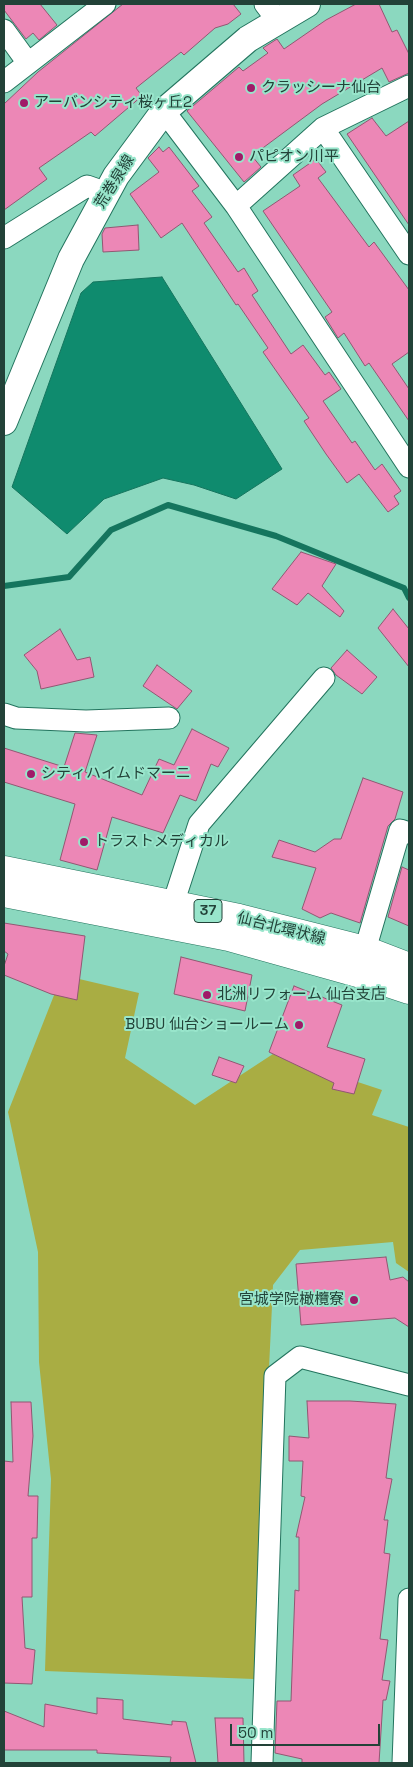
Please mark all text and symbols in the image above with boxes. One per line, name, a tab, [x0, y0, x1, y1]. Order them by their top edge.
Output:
place label: クラッシーナ仙台	[261, 79, 381, 97]
marker: クラッシーナ仙台	[245, 82, 257, 94]
place label: アーバンシティ桜ヶ丘2	[34, 94, 192, 112]
marker: アーバンシティ桜ヶ丘2	[18, 97, 30, 109]
place label: パピオン川平	[249, 148, 339, 166]
marker: パピオン川平	[233, 151, 245, 163]
street label: 荒巻泉線	[91, 152, 139, 212]
place label: シティハイムドマーニ	[41, 765, 191, 783]
marker: シティハイムドマーニ	[25, 768, 37, 780]
place label: トラストメディカル	[94, 833, 229, 851]
marker: トラストメディカル	[78, 836, 90, 848]
road number: 37	[194, 899, 222, 922]
street label: 仙台北環状線	[235, 909, 327, 949]
place label: 北洲リフォーム 仙台支店	[217, 986, 386, 1004]
marker: 北洲リフォーム 仙台支店	[201, 989, 213, 1001]
place label: BUBU 仙台ショールーム	[125, 1016, 289, 1034]
marker: BUBU 仙台ショールーム	[293, 1019, 305, 1031]
place label: 宮城学院橄欖寮	[239, 1291, 344, 1309]
marker: 宮城学院橄欖寮	[348, 1294, 360, 1306]
scale bar	[233, 1714, 383, 1746]
text: 50 m	[238, 1723, 273, 1742]

